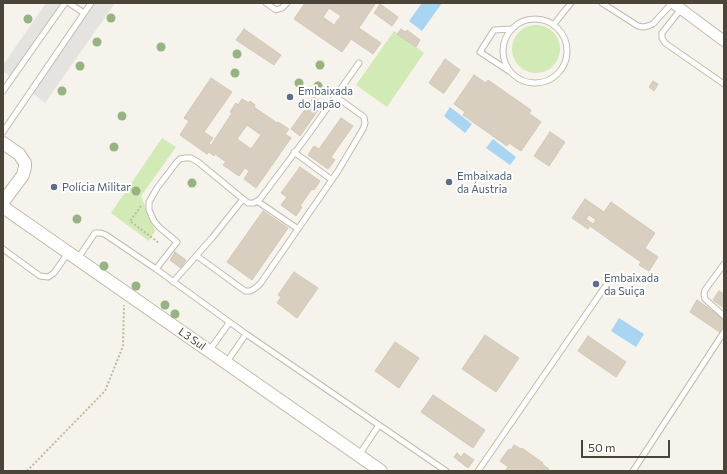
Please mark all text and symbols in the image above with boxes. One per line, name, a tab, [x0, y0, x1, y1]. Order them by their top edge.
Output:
place label: Embaixada do Japão	[298, 84, 353, 110]
marker: Embaixada do Japão	[285, 92, 295, 102]
place label: Embaixada da Áustria	[457, 169, 512, 195]
marker: Embaixada da Áustria	[444, 177, 454, 187]
place label: Polícia Militar	[62, 180, 131, 194]
marker: Polícia Militar	[49, 182, 59, 192]
place label: Embaixada da Suiça	[604, 271, 659, 297]
marker: Embaixada da Suiça	[591, 279, 601, 289]
street label: L3 Sul	[176, 325, 208, 353]
scale bar	[583, 432, 672, 458]
text: 50 m	[588, 440, 616, 454]

